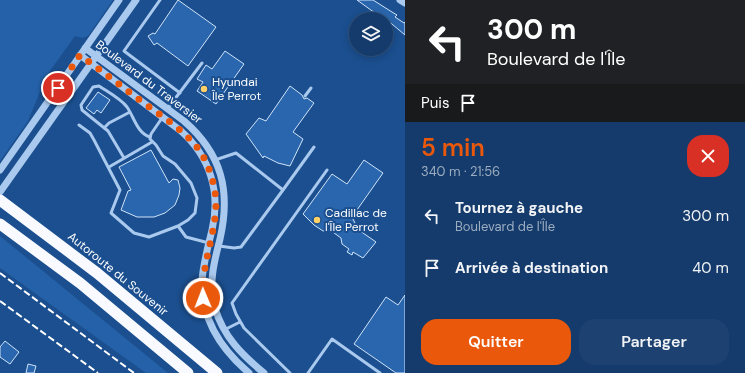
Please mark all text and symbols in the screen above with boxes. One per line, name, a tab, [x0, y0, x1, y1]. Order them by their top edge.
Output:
text: 300 m	[487, 11, 576, 48]
map controls	[349, 12, 393, 56]
button: layers	[349, 12, 393, 56]
icon: left	[421, 16, 473, 68]
street label: Boulevard du Traversier	[92, 37, 206, 128]
text: Boulevard de l'Île	[487, 47, 626, 71]
pin	[41, 71, 75, 105]
place label: Hyundai Île Perrot	[211, 74, 261, 104]
icon: arrive	[47, 77, 69, 99]
marker: Hyundai Île Perrot	[199, 84, 209, 94]
icon: arrive	[457, 92, 479, 114]
text: Puis	[421, 93, 449, 113]
text: 5 min	[421, 132, 485, 163]
button: close	[687, 135, 729, 177]
text: 340 m · 21:56	[421, 163, 500, 180]
text: Tournez à gauche	[455, 198, 583, 218]
place label: Cadillac de l'Île Perrot	[325, 205, 387, 235]
icon: left	[421, 205, 443, 227]
text: 300 m	[682, 206, 729, 226]
marker: Cadillac de l'Île Perrot	[312, 215, 322, 225]
text: Boulevard de l'Île	[455, 218, 555, 235]
street label: Autoroute du Souvenir	[65, 229, 172, 320]
icon: arrive	[421, 257, 443, 279]
text: Arrivée à destination	[455, 258, 608, 278]
text: 40 m	[692, 258, 729, 278]
position arrow	[182, 277, 224, 319]
button: Quitter	[421, 319, 571, 365]
button: Partager	[579, 319, 729, 365]

